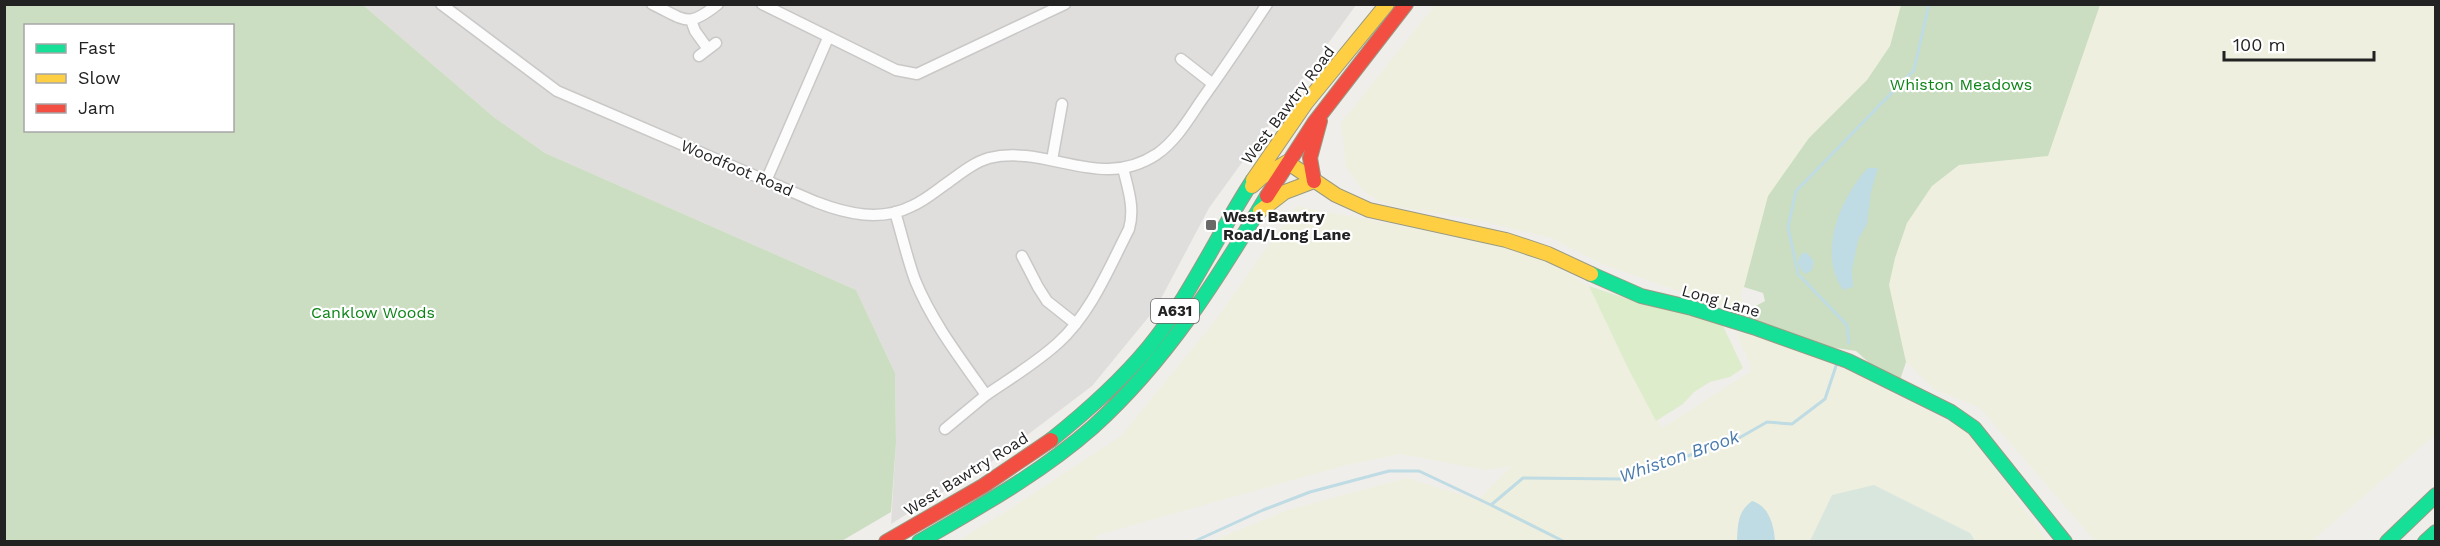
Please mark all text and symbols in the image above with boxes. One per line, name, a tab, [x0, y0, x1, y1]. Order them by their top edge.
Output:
legend	[24, 24, 234, 132]
scale bar	[2224, 24, 2374, 62]
text: 100 m	[2233, 34, 2286, 55]
text: Fast	[78, 37, 116, 58]
street label: West Bawtry Road	[1237, 42, 1339, 168]
text: Slow	[78, 67, 121, 88]
park label: Whiston Meadows	[1890, 75, 2032, 94]
text: Jam	[78, 97, 115, 118]
street label: Woodfoot Road	[678, 136, 796, 200]
place label: West Bawtry Road/Long Lane	[1223, 207, 1351, 244]
marker: West Bawtry Road/Long Lane	[1204, 218, 1218, 232]
street label: Long Lane	[1680, 281, 1762, 321]
road number: A631	[1151, 299, 1199, 323]
park label: Canklow Woods	[311, 303, 435, 322]
water label: Whiston Brook	[1616, 425, 1743, 486]
street label: West Bawtry Road	[900, 428, 1032, 520]

